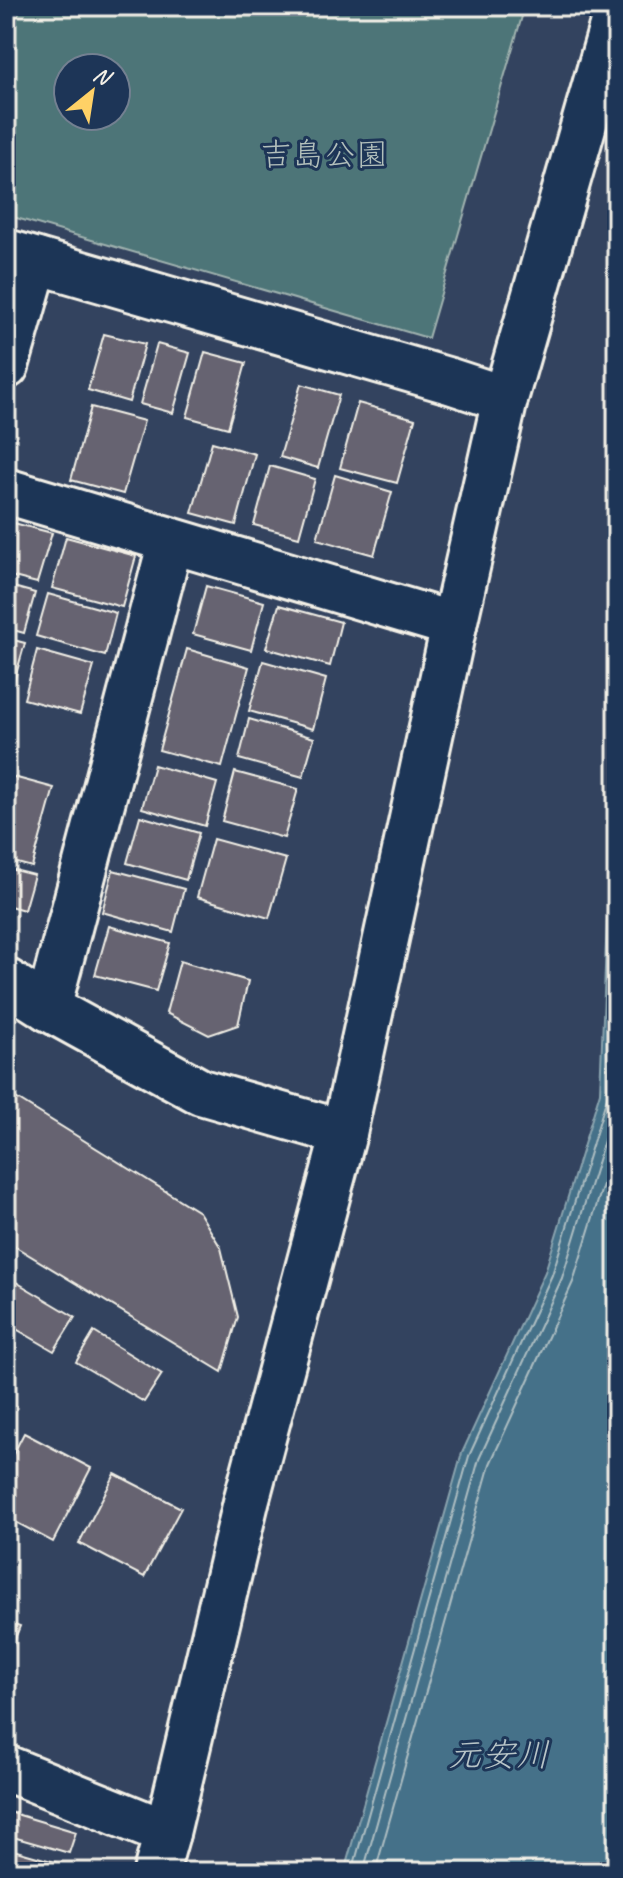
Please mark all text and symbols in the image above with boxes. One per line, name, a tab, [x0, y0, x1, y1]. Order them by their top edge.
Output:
north arrow	[52, 52, 132, 132]
text: N	[89, 60, 117, 93]
park label: 吉島公園	[260, 134, 388, 175]
water label: 元安川	[448, 1733, 550, 1776]

